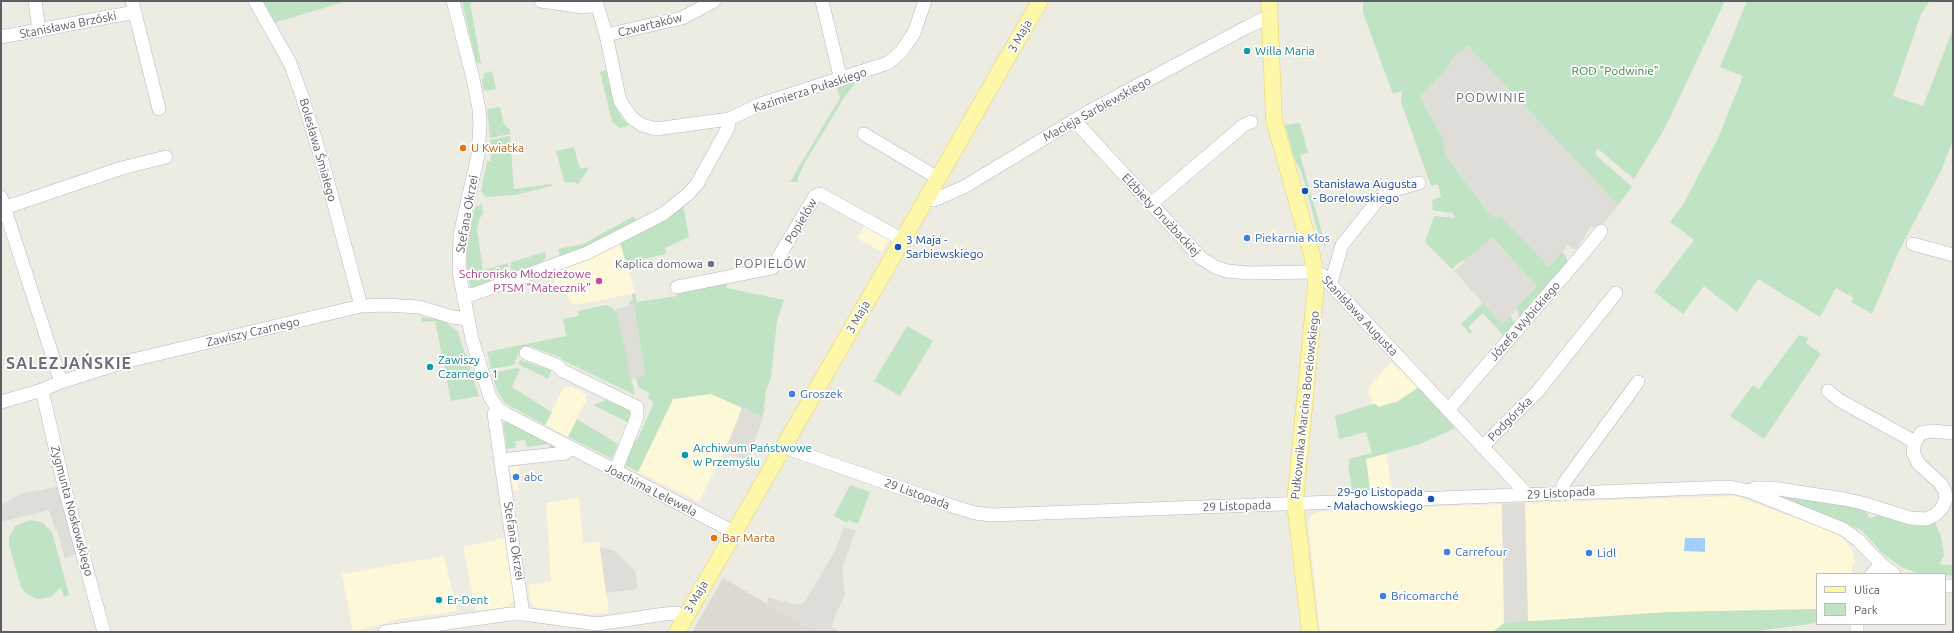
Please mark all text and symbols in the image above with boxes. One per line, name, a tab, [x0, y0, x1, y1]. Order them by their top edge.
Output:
street label: Stanisława Brzóski	[18, 9, 118, 41]
street label: Czwartaków	[616, 10, 684, 40]
street label: 3 Maja	[1005, 17, 1035, 55]
place label: Willa Maria	[1255, 44, 1315, 58]
marker: Willa Maria	[1242, 46, 1252, 56]
park label: ROD "Podwinie"	[1571, 64, 1659, 78]
street label: Kazimierza Pułaskiego	[751, 65, 869, 115]
street label: Macieja Sarbiewskiego	[1041, 73, 1153, 145]
district label: PODWINIE	[1456, 90, 1526, 106]
street label: Bolesława Śmiałego	[296, 97, 340, 203]
place label: U Kwiatka	[471, 141, 524, 155]
marker: U Kwiatka	[458, 143, 468, 153]
street label: Elżbiety Drużbackiej	[1119, 171, 1203, 259]
street label: Stefana Okrzei	[453, 174, 481, 254]
place label: Stanisława Augusta - Borelowskiego	[1313, 177, 1417, 205]
marker: Stanisława Augusta - Borelowskiego	[1300, 186, 1310, 196]
street label: Popielów	[782, 196, 820, 246]
place label: Piekarnia Kłos	[1255, 231, 1330, 245]
place label: 3 Maja - Sarbiewskiego	[906, 233, 984, 261]
marker: Piekarnia Kłos	[1242, 233, 1252, 243]
marker: 3 Maja - Sarbiewskiego	[893, 242, 903, 252]
district label: POPIELÓW	[735, 256, 807, 272]
place label: Kaplica domowa	[615, 257, 703, 271]
marker: Kaplica domowa	[706, 259, 716, 269]
place label: Schronisko Młodzieżowe PTSM "Matecznik"	[459, 267, 591, 295]
street label: Stanisława Augusta	[1319, 273, 1401, 359]
marker: Schronisko Młodzieżowe PTSM "Matecznik"	[594, 276, 604, 286]
street label: Józefa Wybickiego	[1487, 278, 1563, 364]
street label: 3 Maja	[843, 298, 873, 336]
street label: Pułkownika Marcina Borelowskiego	[1288, 310, 1322, 500]
street label: Zawiszy Czarnego	[205, 314, 301, 350]
place label: Zawiszy Czarnego 1	[438, 353, 499, 381]
district label: SALEZJAŃSKIE	[6, 354, 132, 374]
marker: Zawiszy Czarnego 1	[425, 362, 435, 372]
place label: Groszek	[800, 387, 843, 401]
marker: Groszek	[787, 389, 797, 399]
street label: Podgórska	[1485, 394, 1535, 444]
place label: Archiwum Państwowe w Przemyślu	[693, 441, 812, 469]
street label: Zygmunta Noskowskiego	[48, 444, 96, 578]
marker: Archiwum Państwowe w Przemyślu	[680, 450, 690, 460]
street label: Joachima Lelewela	[603, 461, 699, 519]
place label: abc	[524, 470, 543, 484]
marker: abc	[511, 472, 521, 482]
street label: 29 Listopada	[882, 476, 952, 512]
street label: 29 Listopada	[1526, 484, 1596, 502]
place label: 29-go Listopada - Małachowskiego	[1327, 485, 1423, 513]
marker: 29-go Listopada - Małachowskiego	[1426, 494, 1436, 504]
street label: 29 Listopada	[1202, 498, 1272, 514]
street label: Stefana Okrzei	[501, 501, 527, 581]
place label: Bar Marta	[722, 531, 775, 545]
marker: Bar Marta	[709, 533, 719, 543]
place label: Carrefour	[1455, 545, 1507, 559]
place label: Lidl	[1597, 546, 1616, 560]
marker: Carrefour	[1442, 547, 1452, 557]
marker: Lidl	[1584, 548, 1594, 558]
legend	[1816, 573, 1946, 625]
street label: 3 Maja	[681, 578, 711, 616]
text: Ulica	[1854, 583, 1880, 596]
place label: Bricomarché	[1391, 589, 1459, 603]
marker: Bricomarché	[1378, 591, 1388, 601]
place label: Er-Dent	[447, 593, 488, 607]
marker: Er-Dent	[434, 595, 444, 605]
text: Park	[1854, 603, 1878, 616]

